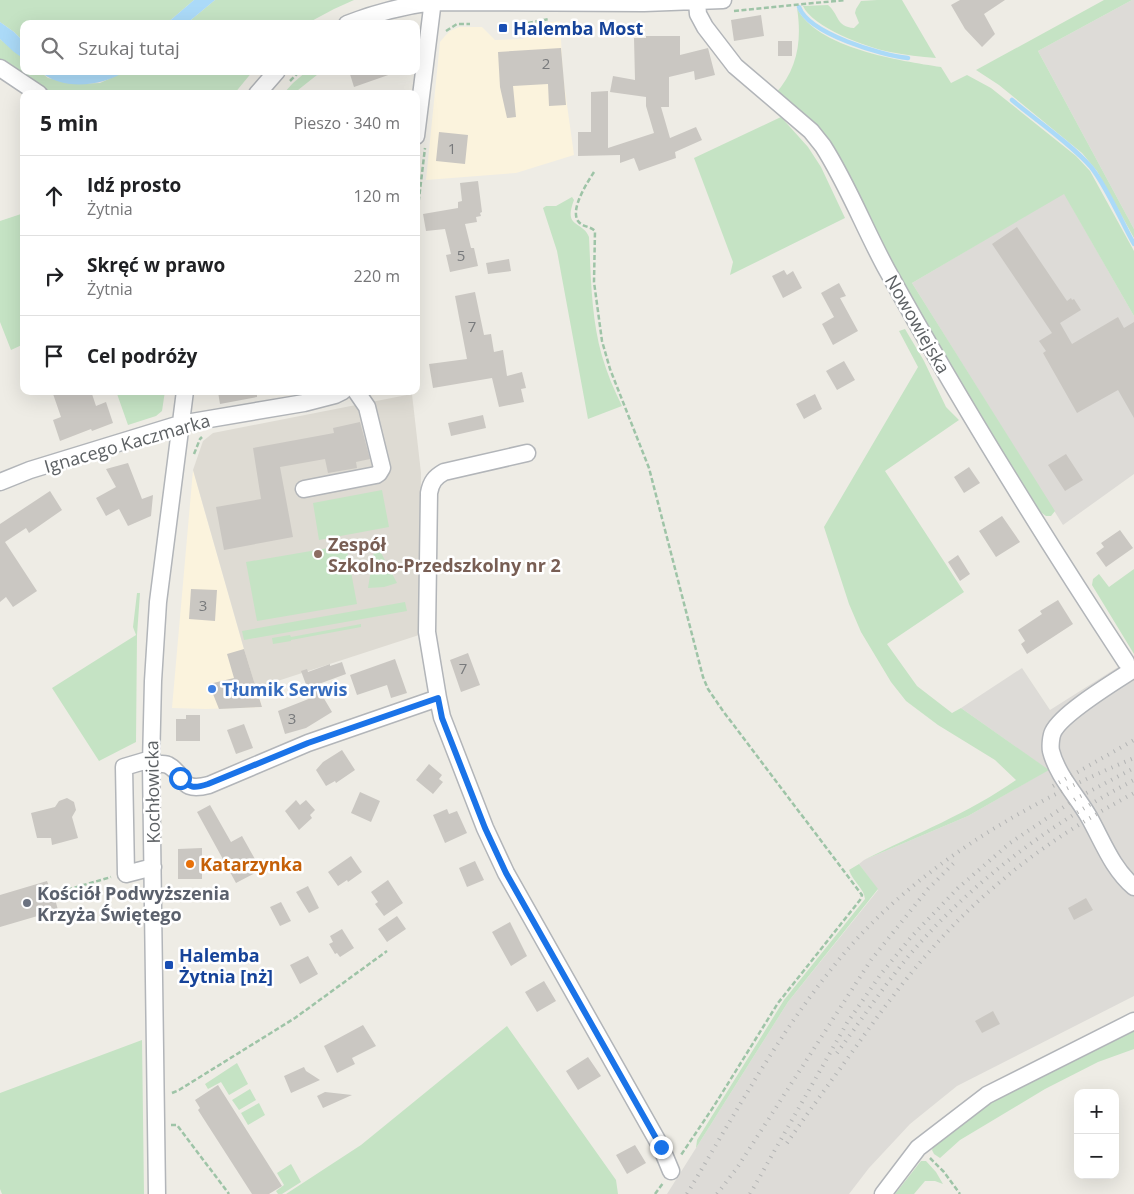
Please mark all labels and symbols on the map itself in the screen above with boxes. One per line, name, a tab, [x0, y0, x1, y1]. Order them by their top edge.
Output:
place label: Halemba Most	[513, 16, 643, 40]
marker: Halemba Most	[497, 22, 509, 34]
house number: 2	[542, 53, 550, 73]
house number: 1	[448, 138, 456, 158]
house number: 5	[457, 245, 465, 265]
street label: Nowowiejska	[880, 270, 956, 378]
house number: 7	[468, 316, 476, 336]
street label: Ignacego Kaczmarka	[41, 408, 213, 478]
place label: Zespół Szkolno-Przedszkolny nr 2	[328, 532, 561, 577]
marker: Zespół Szkolno-Przedszkolny nr 2	[312, 548, 324, 560]
house number: 3	[199, 595, 207, 615]
house number: 7	[459, 658, 467, 678]
place label: Tłumik Serwis	[222, 677, 347, 701]
marker: Tłumik Serwis	[206, 683, 218, 695]
house number: 3	[288, 708, 296, 728]
street label: Kochłowicka	[139, 740, 165, 844]
route start	[169, 767, 192, 790]
place label: Katarzynka	[200, 852, 303, 876]
marker: Katarzynka	[184, 858, 196, 870]
place label: Kościół Podwyższenia Krzyża Świętego	[37, 881, 230, 926]
marker: Kościół Podwyższenia Krzyża Świętego	[21, 897, 33, 909]
place label: Halemba Żytnia [nż]	[179, 943, 273, 988]
marker: Halemba Żytnia [nż]	[163, 959, 175, 971]
route end	[650, 1136, 673, 1159]

